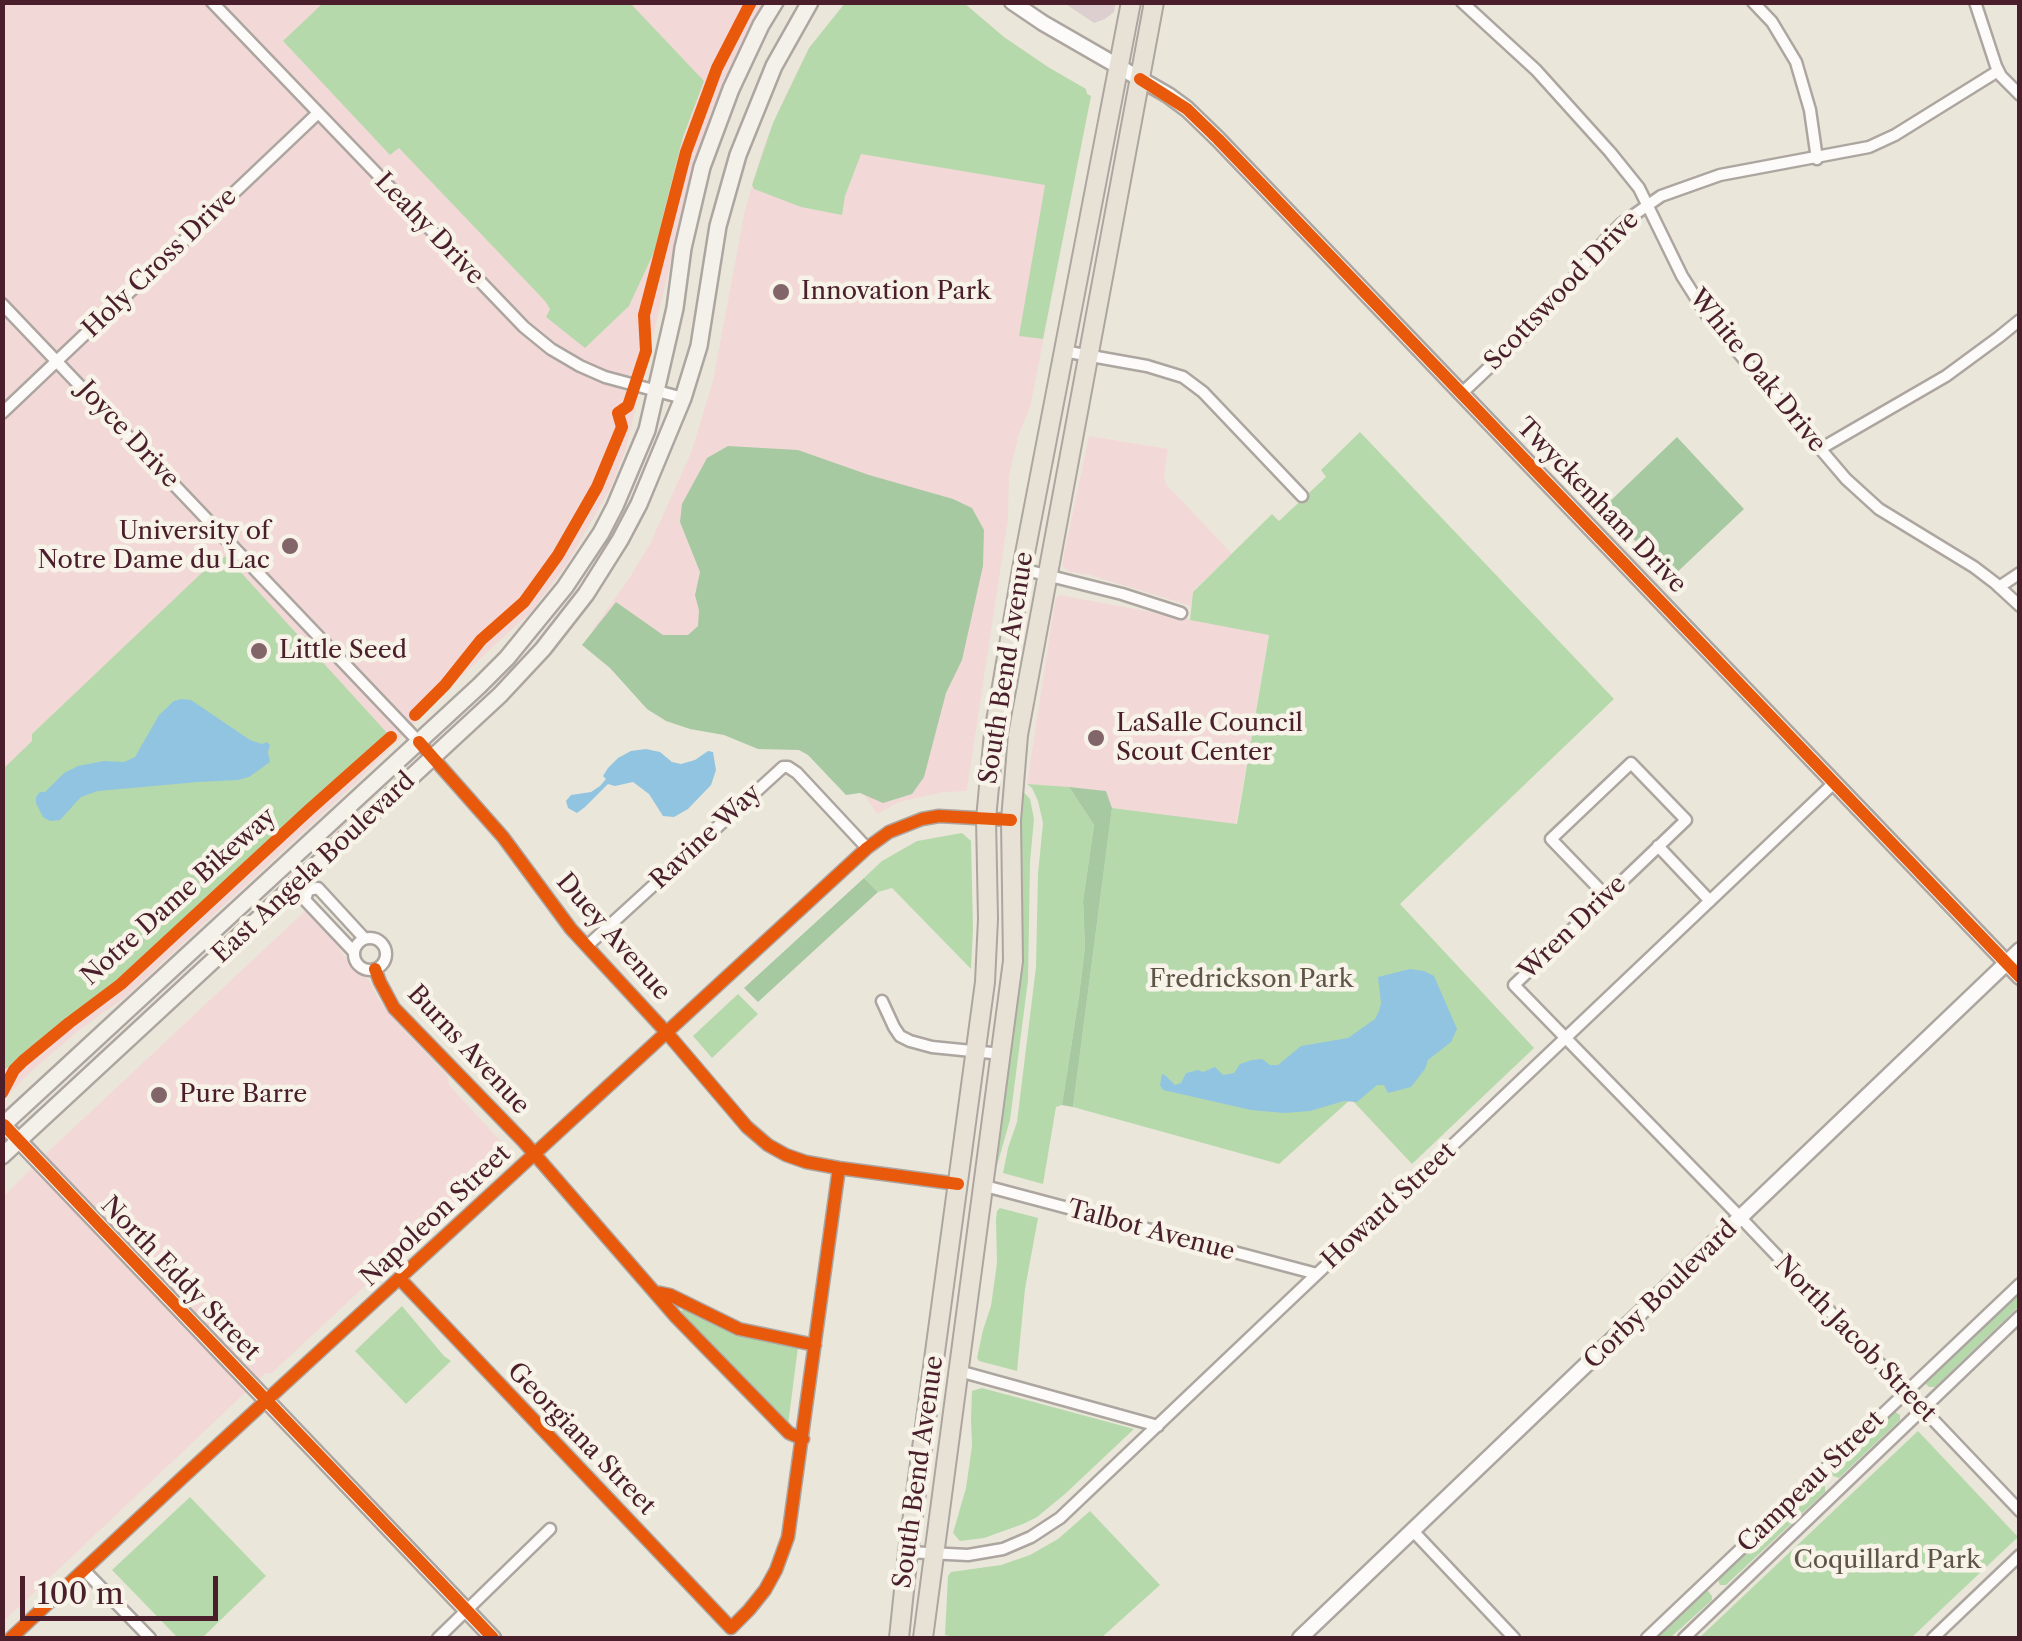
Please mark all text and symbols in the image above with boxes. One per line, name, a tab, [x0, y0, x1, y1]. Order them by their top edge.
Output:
street label: Leahy Drive	[368, 167, 490, 291]
street label: Holy Cross Drive	[77, 182, 243, 344]
street label: Scottswood Drive	[1478, 205, 1646, 377]
place label: Innovation Park	[801, 277, 991, 307]
marker: Innovation Park	[770, 281, 792, 303]
street label: White Oak Drive	[1682, 284, 1832, 458]
street label: Joyce Drive	[71, 375, 185, 495]
street label: Twyckenham Drive	[1510, 412, 1692, 600]
place label: University of Notre Dame du Lac	[38, 517, 270, 576]
marker: University of Notre Dame du Lac	[279, 535, 301, 557]
street label: South Bend Avenue	[974, 550, 1040, 786]
place label: Little Seed	[279, 636, 407, 666]
marker: Little Seed	[248, 640, 270, 662]
place label: LaSalle Council Scout Center	[1116, 709, 1303, 768]
marker: LaSalle Council Scout Center	[1085, 727, 1107, 749]
street label: East Angela Boulevard	[207, 766, 421, 970]
street label: Ravine Way	[645, 778, 767, 896]
street label: Notre Dame Bikeway	[76, 802, 282, 992]
street label: Duey Avenue	[550, 867, 676, 1007]
street label: Wren Drive	[1513, 870, 1633, 986]
park label: Fredrickson Park	[1149, 965, 1353, 995]
street label: Burns Avenue	[401, 979, 535, 1121]
place label: Pure Barre	[179, 1080, 307, 1110]
marker: Pure Barre	[148, 1084, 170, 1106]
street label: Howard Street	[1316, 1137, 1462, 1275]
street label: Napoleon Street	[355, 1139, 517, 1293]
street label: North Eddy Street	[94, 1191, 266, 1367]
street label: Talbot Avenue	[1064, 1194, 1238, 1268]
street label: Corby Boulevard	[1578, 1214, 1744, 1376]
street label: North Jacob Street	[1768, 1250, 1942, 1428]
street label: South Bend Avenue	[888, 1354, 950, 1590]
street label: Georgiana Street	[501, 1357, 661, 1521]
street label: Campeau Street	[1732, 1405, 1890, 1559]
park label: Coquillard Park	[1793, 1546, 1981, 1576]
scale bar	[25, 1556, 222, 1618]
text: 100 m	[37, 1575, 124, 1612]

